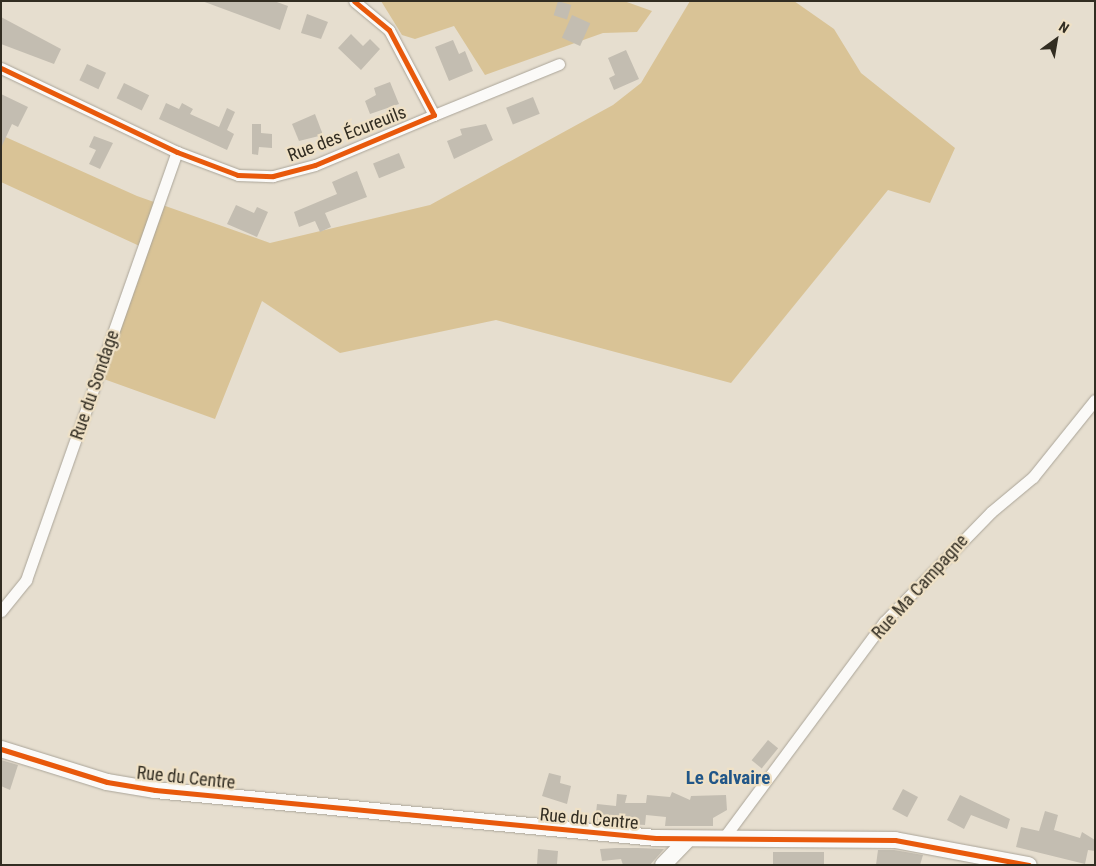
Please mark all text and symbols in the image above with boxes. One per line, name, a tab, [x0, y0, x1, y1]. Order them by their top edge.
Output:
north arrow	[1031, 15, 1081, 65]
text: N	[1056, 18, 1072, 36]
street label: Rue des Écureuils	[285, 101, 409, 167]
street label: Rue du Sondage	[66, 327, 124, 443]
street label: Rue Ma Campagne	[867, 530, 973, 644]
street label: Rue du Centre	[136, 762, 236, 794]
district label: Le Calvaire	[686, 767, 770, 789]
street label: Rue du Centre	[539, 804, 639, 834]

